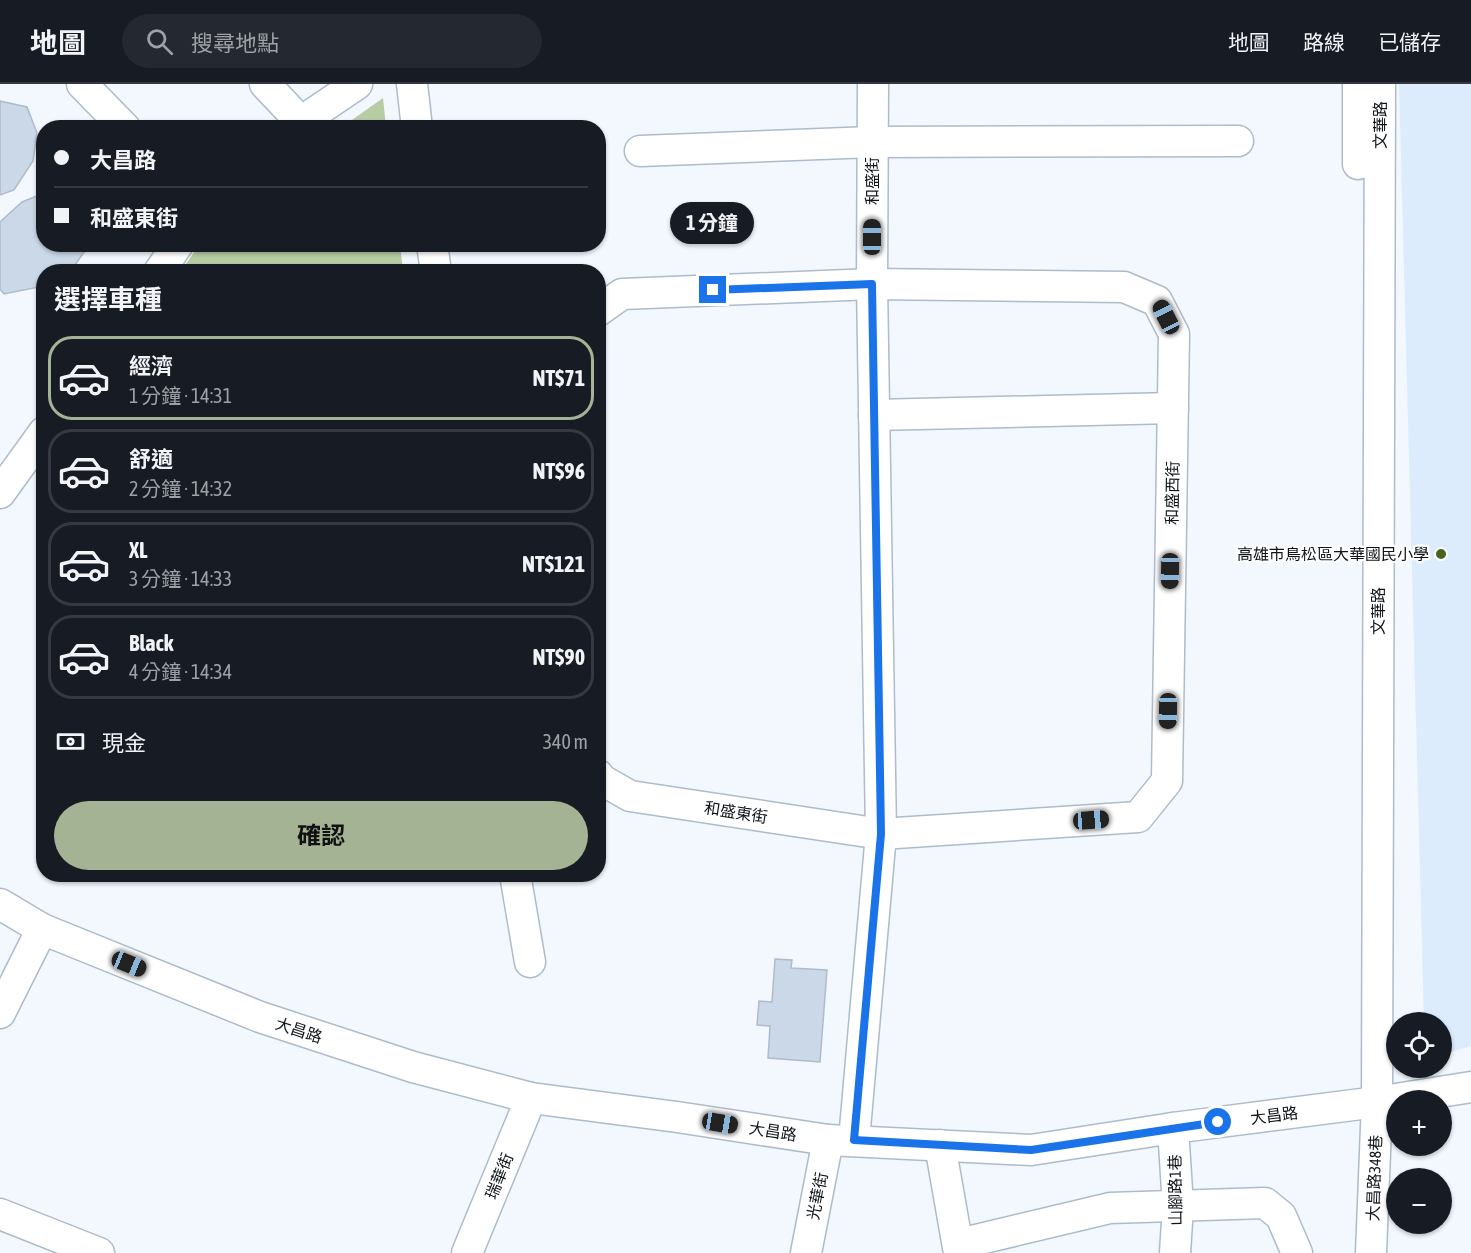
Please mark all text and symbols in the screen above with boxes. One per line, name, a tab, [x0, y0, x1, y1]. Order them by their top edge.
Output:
search box	[122, 14, 542, 68]
icon: search	[143, 25, 176, 58]
text: 地圖	[30, 27, 86, 59]
text: 搜尋地點	[191, 30, 279, 56]
text: 地圖	[1228, 30, 1270, 54]
text: 路線	[1303, 30, 1345, 54]
text: 已儲存	[1378, 30, 1441, 54]
street label: 文華路	[1371, 101, 1389, 149]
text: 大昌路	[90, 147, 156, 173]
street label: 和盛街	[863, 157, 881, 205]
callout: 1 分鐘	[671, 203, 755, 245]
text: 和盛東街	[90, 205, 178, 231]
text: 1 分鐘	[686, 211, 738, 234]
car	[863, 219, 881, 255]
route end	[699, 276, 726, 303]
text: 選擇車種	[54, 284, 162, 315]
car	[1150, 297, 1182, 337]
icon: car	[57, 351, 111, 405]
text: 經濟	[129, 353, 173, 379]
text: NT$71	[532, 365, 585, 391]
text: 1 分鐘 · 14:31	[129, 384, 232, 407]
icon: car	[57, 444, 111, 498]
text: 舒適	[129, 446, 173, 472]
text: NT$96	[532, 458, 585, 484]
street label: 和盛西街	[1162, 461, 1182, 525]
text: 2 分鐘 · 14:32	[129, 477, 232, 500]
icon: car	[57, 537, 111, 591]
text: XL	[129, 537, 147, 563]
place label: 高雄市鳥松區大華國民小學	[1237, 545, 1429, 563]
marker: 高雄市鳥松區大華國民小學	[1434, 547, 1448, 561]
text: NT$121	[522, 551, 585, 577]
car	[1161, 553, 1179, 589]
text: 3 分鐘 · 14:33	[129, 567, 232, 590]
street label: 文華路	[1369, 587, 1387, 635]
icon: car	[57, 630, 111, 684]
text: Black	[129, 630, 173, 656]
text: NT$90	[532, 644, 585, 670]
text: 4 分鐘 · 14:34	[129, 660, 232, 683]
car	[1159, 693, 1177, 729]
icon: cash	[54, 725, 87, 758]
text: 現金	[102, 730, 146, 756]
text: 340 m	[543, 730, 588, 753]
street label: 和盛東街	[703, 798, 769, 826]
button: 確認	[54, 801, 588, 870]
car	[1072, 810, 1110, 830]
car	[109, 949, 149, 979]
map controls	[1386, 1012, 1452, 1234]
button: locate	[1386, 1012, 1452, 1078]
street label: 大昌路	[273, 1014, 325, 1046]
button: +	[1386, 1090, 1452, 1156]
street label: 大昌路	[1249, 1103, 1299, 1127]
route start	[1204, 1108, 1231, 1135]
car	[701, 1111, 739, 1135]
street label: 大昌路	[748, 1118, 798, 1144]
street label: 大昌路348巷	[1363, 1134, 1385, 1222]
street label: 瑞華街	[482, 1150, 516, 1202]
street label: 山腳路1巷	[1165, 1154, 1185, 1226]
button: −	[1386, 1168, 1452, 1234]
street label: 光華街	[804, 1171, 830, 1221]

